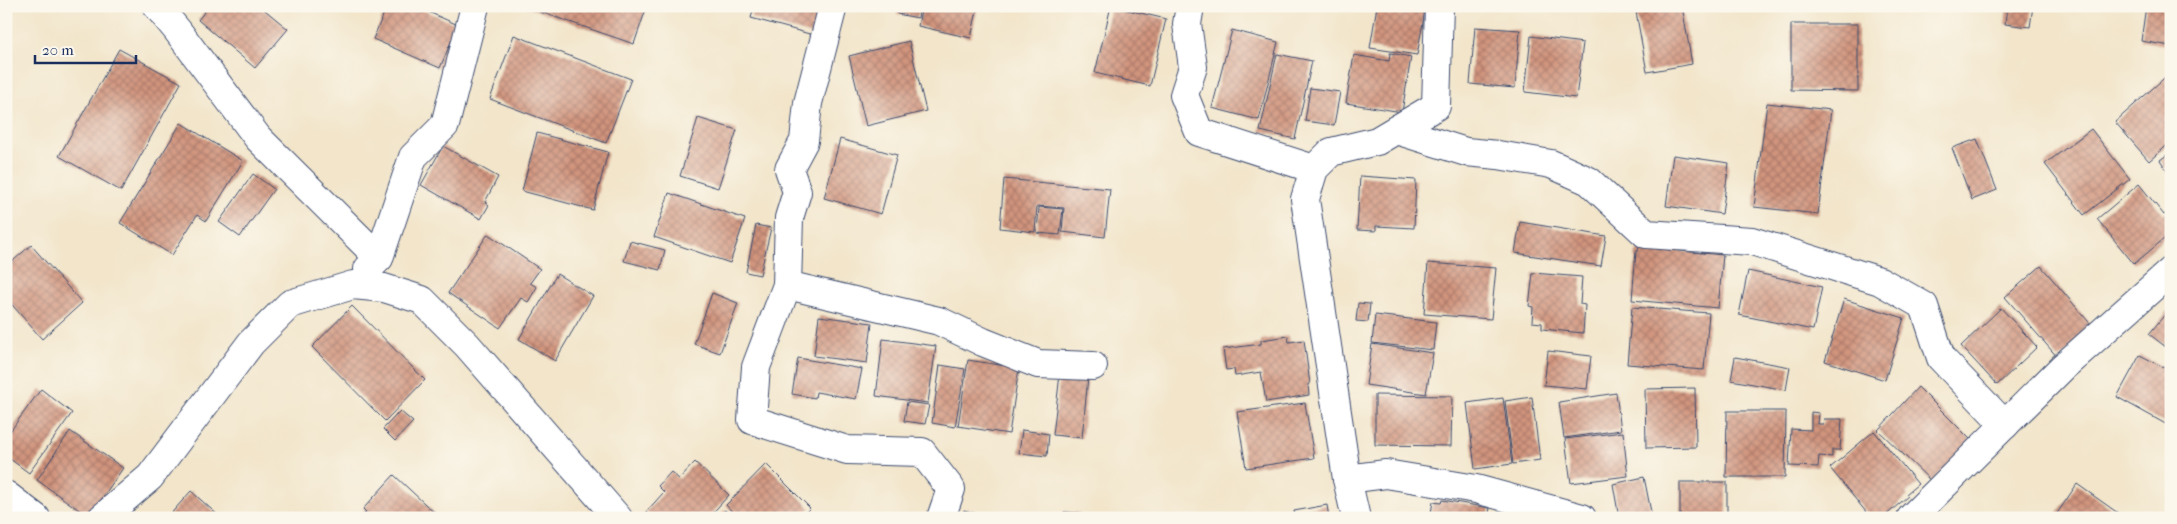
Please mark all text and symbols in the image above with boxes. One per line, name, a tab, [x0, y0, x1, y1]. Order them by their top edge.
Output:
scale bar	[35, 32, 136, 64]
text: 20 m	[42, 41, 74, 59]

